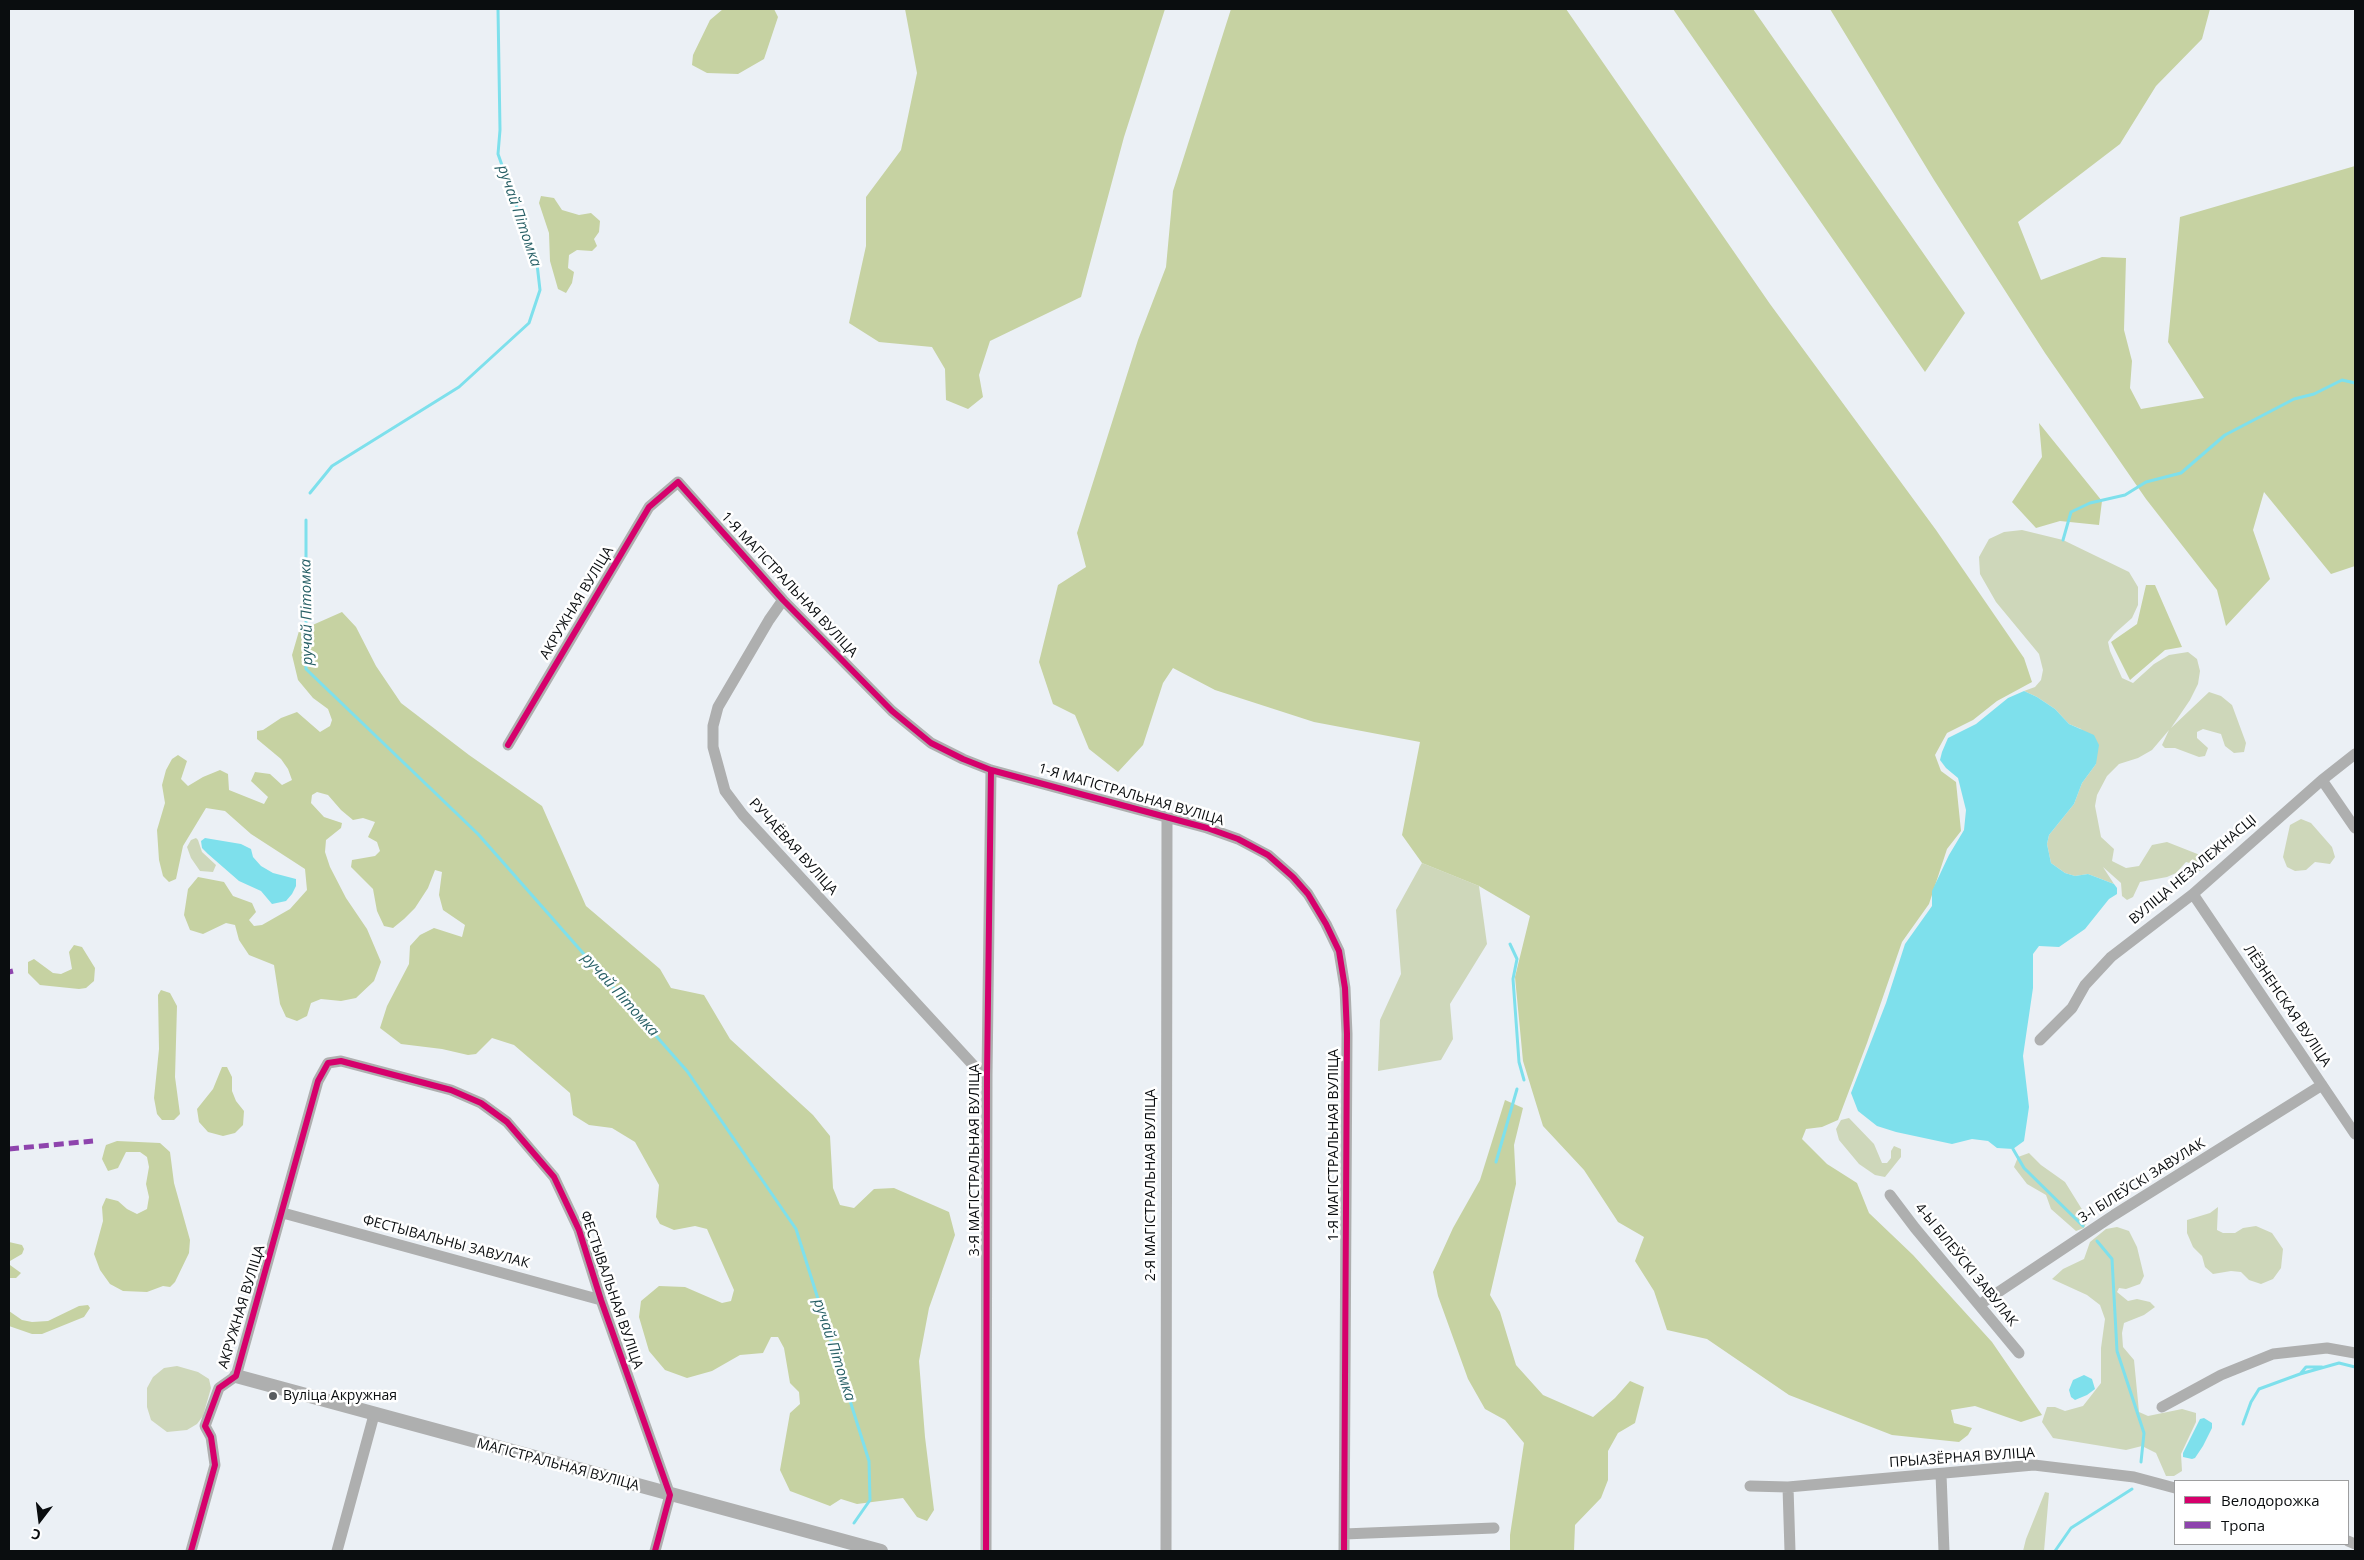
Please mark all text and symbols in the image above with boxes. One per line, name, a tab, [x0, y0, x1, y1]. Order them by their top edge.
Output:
water label: ручай Пітомка	[493, 163, 545, 269]
street label: 1-Я МАГІСТРАЛЬНАЯ ВУЛІЦА	[717, 509, 861, 661]
street label: АКРУЖНАЯ ВУЛІЦА	[537, 544, 617, 662]
water label: ручай Пітомка	[297, 559, 317, 665]
street label: 1-Я МАГІСТРАЛЬНАЯ ВУЛІЦА	[1036, 760, 1226, 830]
street label: РУЧАЁВАЯ ВУЛІЦА	[745, 795, 841, 899]
street label: ВУЛІЦА НЕЗАЛЕЖНАСЦІ	[2126, 812, 2260, 928]
street label: ЛЁЗНЕНСКАЯ ВУЛІЦА	[2240, 942, 2334, 1070]
water label: ручай Пітомка	[578, 949, 662, 1041]
street label: 1-Я МАГІСТРАЛЬНАЯ ВУЛІЦА	[1326, 1049, 1342, 1241]
street label: 3-Я МАГІСТРАЛЬНАЯ ВУЛІЦА	[967, 1064, 983, 1256]
street label: 2-Я МАГІСТРАЛЬНАЯ ВУЛІЦА	[1143, 1089, 1159, 1281]
street label: 3-І БІЛЕЎСКІ ЗАВУЛАК	[2076, 1135, 2208, 1227]
street label: 4-Ы БІЛЕЎСКІ ЗАВУЛАК	[1911, 1200, 2021, 1330]
street label: ФЕСТЫВАЛЬНАЯ ВУЛІЦА	[576, 1209, 646, 1371]
street label: ФЕСТЫВАЛЬНЫ ЗАВУЛАК	[361, 1212, 531, 1272]
street label: АКРУЖНАЯ ВУЛІЦА	[215, 1243, 269, 1371]
water label: ручай Пітомка	[809, 1297, 859, 1403]
place label: Вуліца Акружная	[283, 1388, 397, 1404]
marker: Вуліца Акружная	[267, 1390, 279, 1402]
street label: МАГІСТРАЛЬНАЯ ВУЛІЦА	[475, 1435, 641, 1495]
street label: ПРЫАЗЁРНАЯ ВУЛІЦА	[1889, 1445, 2035, 1471]
legend	[2174, 1480, 2349, 1545]
text: Велодорожка	[2221, 1490, 2320, 1510]
north arrow	[15, 1495, 65, 1545]
text: Тропа	[2221, 1515, 2265, 1535]
text: С	[29, 1525, 43, 1545]

